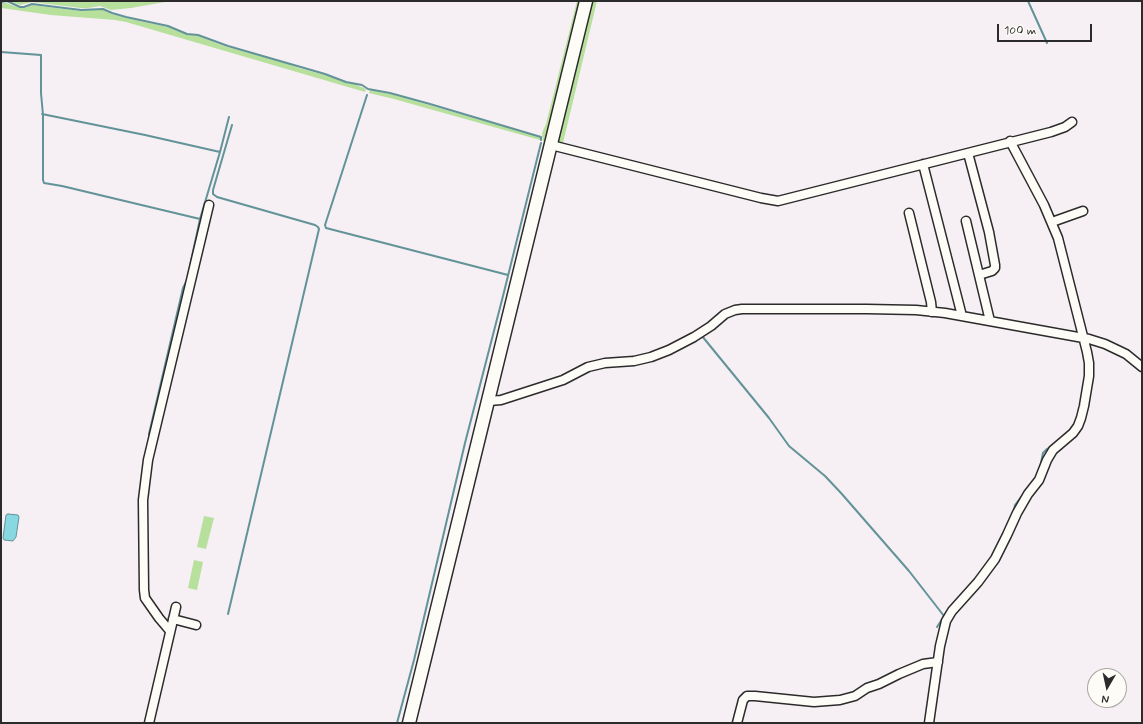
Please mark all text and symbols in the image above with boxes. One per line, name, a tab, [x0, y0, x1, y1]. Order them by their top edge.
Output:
scale bar	[999, 16, 1094, 42]
text: 100 m	[1004, 23, 1036, 39]
north arrow	[1087, 668, 1127, 708]
text: N	[1101, 691, 1110, 706]

